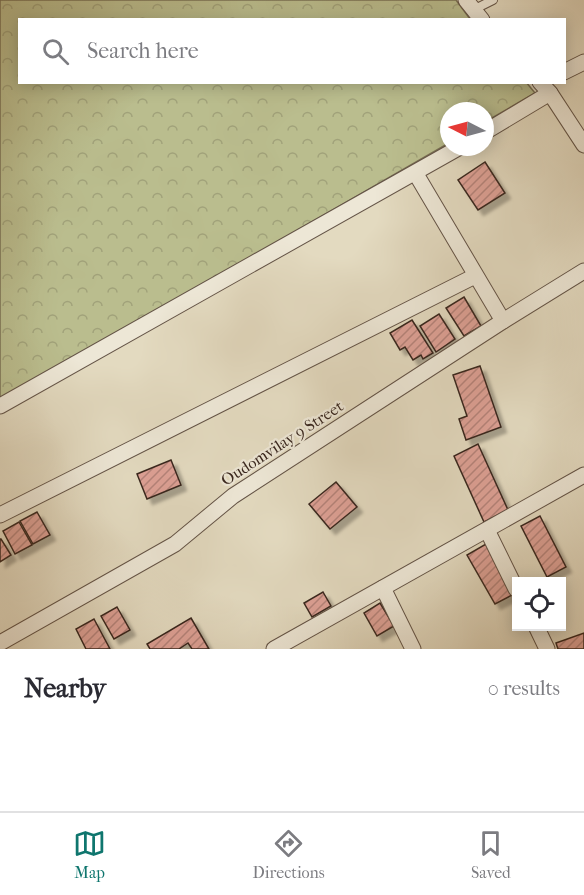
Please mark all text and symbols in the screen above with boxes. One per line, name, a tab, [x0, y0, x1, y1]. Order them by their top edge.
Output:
search box	[18, 18, 566, 84]
icon: search	[39, 35, 72, 68]
text: Search here	[87, 38, 199, 64]
north arrow	[440, 102, 494, 156]
street label: Oudomvilay 9 Street	[217, 396, 347, 490]
map controls	[512, 577, 566, 631]
button: locate	[512, 577, 566, 631]
text: Nearby	[24, 673, 106, 704]
text: 0 results	[488, 677, 560, 700]
tab: Map	[73, 827, 106, 882]
tab: Directions	[253, 827, 325, 882]
tab: Saved	[471, 827, 511, 882]

